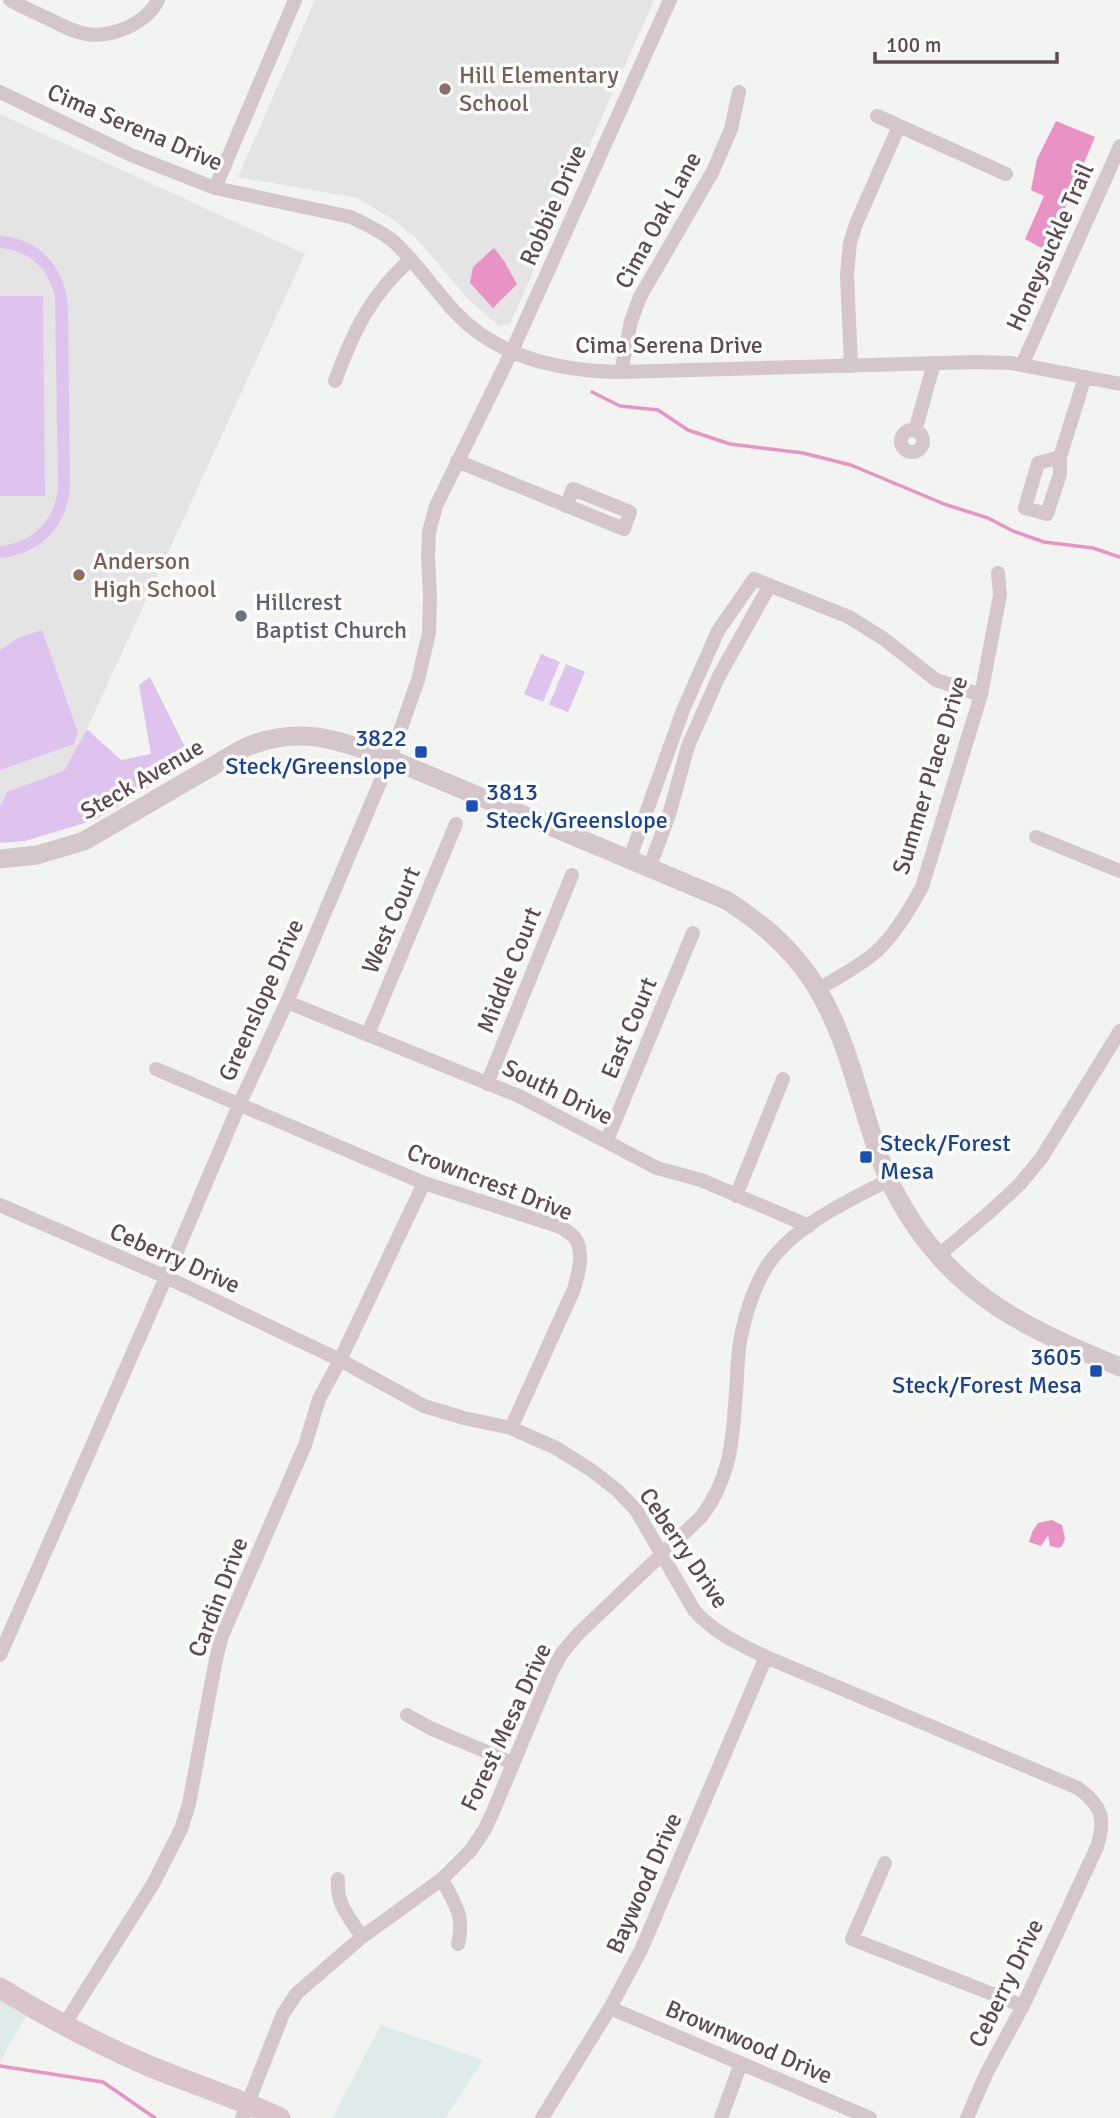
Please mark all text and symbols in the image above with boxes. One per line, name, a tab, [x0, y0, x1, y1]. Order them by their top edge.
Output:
scale bar	[875, 21, 1057, 65]
text: 100 m	[886, 32, 941, 58]
place label: Hill Elementary School	[459, 60, 619, 118]
street label: Cima Serena Drive	[43, 77, 227, 177]
marker: Hill Elementary School	[437, 81, 453, 97]
street label: Robbie Drive	[513, 140, 593, 270]
street label: Cima Oak Lane	[608, 146, 708, 294]
street label: Honeysuckle Trail	[1000, 158, 1100, 336]
street label: Cima Serena Drive	[575, 330, 763, 360]
place label: Anderson High School	[93, 546, 216, 604]
marker: Anderson High School	[71, 567, 87, 583]
place label: Hillcrest Baptist Church	[255, 587, 407, 645]
marker: Hillcrest Baptist Church	[233, 608, 249, 624]
street label: Summer Place Drive	[886, 672, 974, 878]
place label: 3822 Steck/Greenslope	[225, 723, 407, 781]
street label: Steck Avenue	[75, 732, 209, 826]
marker: 3822 Steck/Greenslope	[413, 744, 429, 760]
place label: 3813 Steck/Greenslope	[486, 777, 668, 835]
marker: 3813 Steck/Greenslope	[464, 798, 480, 814]
street label: West Court	[355, 862, 427, 978]
street label: Middle Court	[470, 903, 548, 1037]
street label: Greenslope Drive	[212, 914, 310, 1086]
street label: East Court	[594, 973, 664, 1083]
street label: South Drive	[498, 1052, 618, 1132]
place label: Steck/Forest Mesa	[880, 1128, 1011, 1186]
street label: Crowncrest Drive	[403, 1137, 577, 1227]
marker: Steck/Forest Mesa	[858, 1149, 874, 1165]
street label: Ceberry Drive	[105, 1216, 245, 1300]
place label: 3605 Steck/Forest Mesa	[892, 1342, 1082, 1400]
marker: 3605 Steck/Forest Mesa	[1088, 1363, 1104, 1379]
street label: Ceberry Drive	[633, 1482, 735, 1614]
street label: Cardin Drive	[181, 1533, 255, 1661]
street label: Forest Mesa Drive	[454, 1638, 558, 1816]
street label: Baywood Drive	[600, 1808, 688, 1958]
street label: Ceberry Drive	[962, 1914, 1050, 2052]
street label: Brownwood Drive	[661, 1993, 837, 2091]

